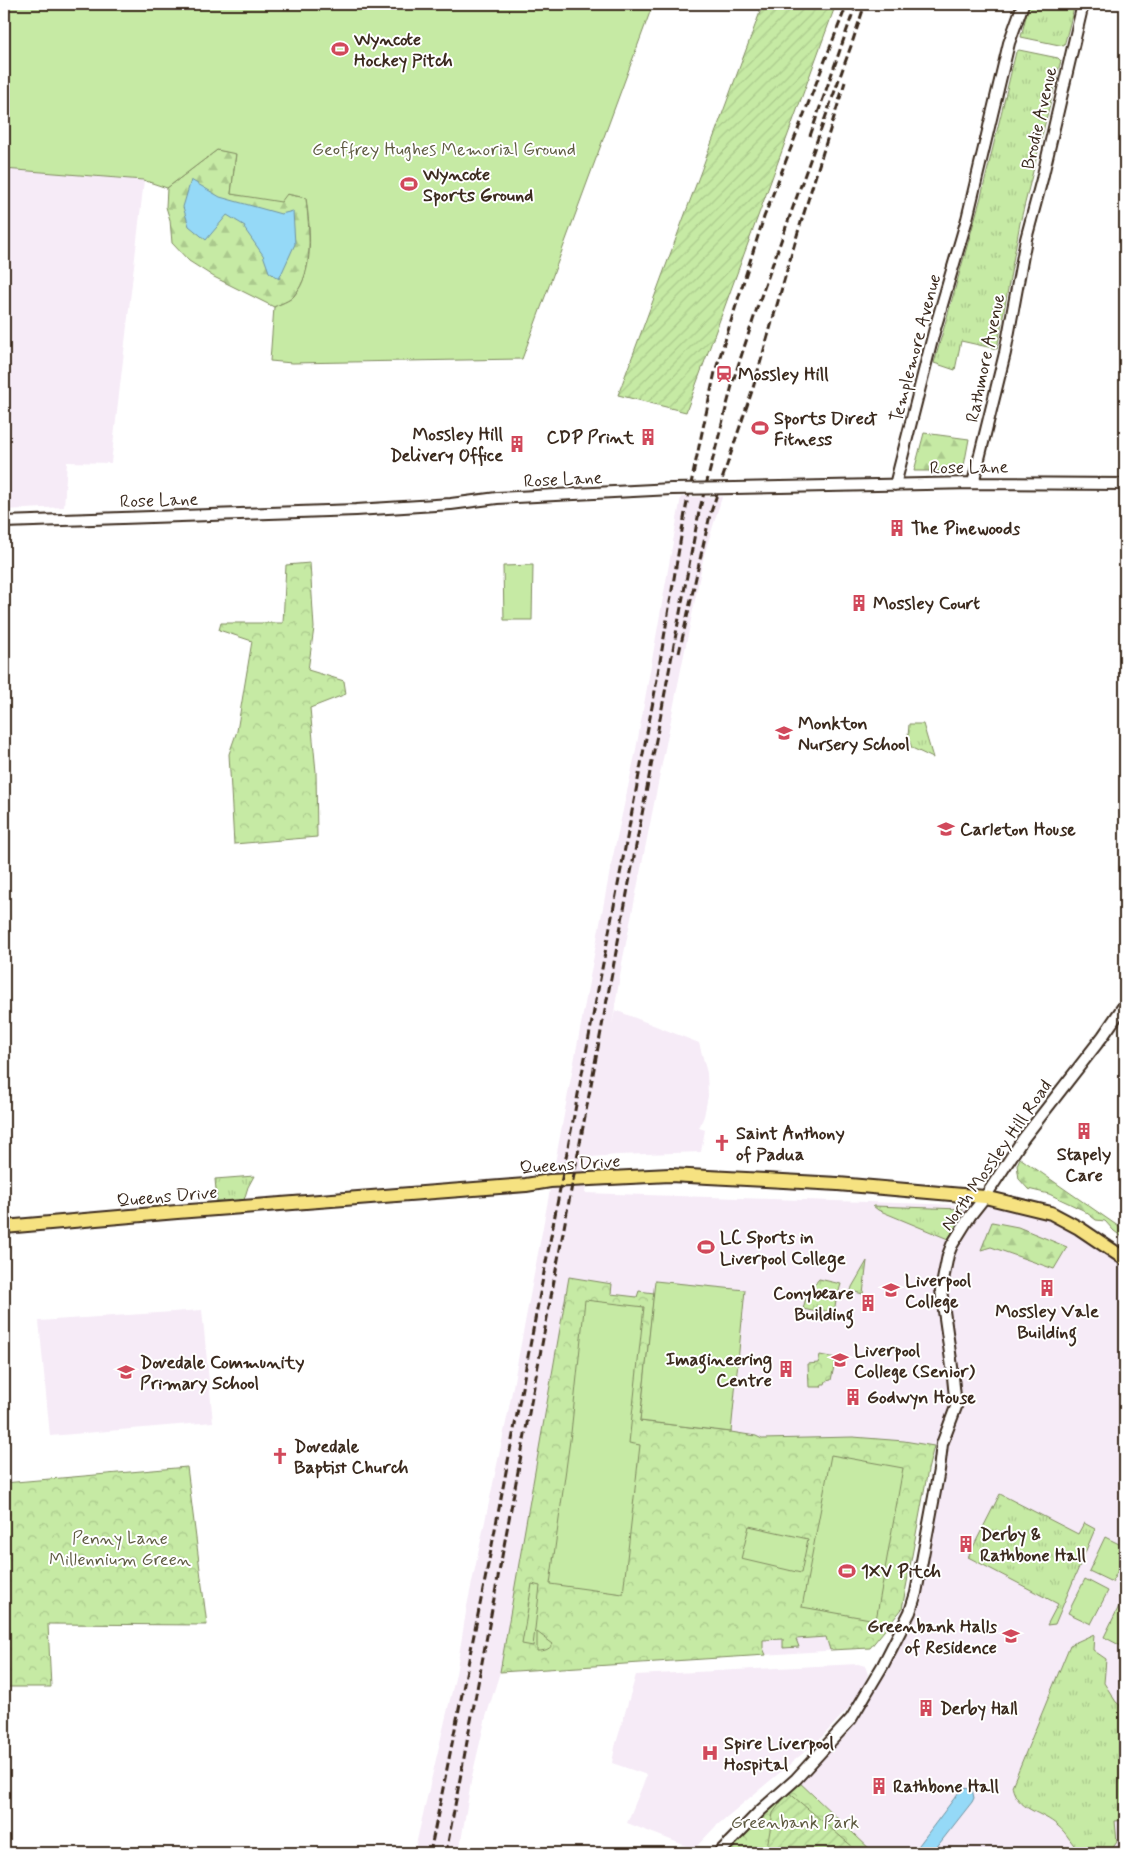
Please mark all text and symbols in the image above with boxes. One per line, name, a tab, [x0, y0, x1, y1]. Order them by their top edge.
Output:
place label: Wyncote Hockey Pitch	[353, 28, 453, 73]
sports icon: Wyncote Hockey Pitch	[330, 39, 350, 59]
street label: Brodie Avenue	[1017, 65, 1063, 172]
park label: Geoffrey Hughes Memorial Ground	[312, 138, 576, 162]
place label: Wyncote Sports Ground	[422, 163, 533, 208]
sports icon: Wyncote Sports Ground	[399, 174, 419, 194]
street label: Templemore Avenue	[885, 272, 947, 425]
street label: Rathmore Avenue	[961, 292, 1011, 425]
place label: Mossley Hill	[738, 363, 829, 387]
station icon: Mossley Hill	[714, 364, 734, 384]
place label: Sports Direct Fitness	[774, 407, 878, 452]
sports icon: Sports Direct Fitness	[750, 418, 770, 438]
place label: Mossley Hill Delivery Office	[390, 423, 504, 468]
place label: CDP Print	[546, 426, 634, 450]
building icon: CDP Print	[638, 427, 658, 447]
building icon: Mossley Hill Delivery Office	[507, 434, 527, 454]
street label: Rose Lane	[930, 455, 1009, 481]
street label: Rose Lane	[523, 466, 603, 494]
street label: Rose Lane	[119, 488, 199, 514]
place label: The Pinewoods	[911, 517, 1020, 541]
building icon: The Pinewoods	[887, 518, 907, 538]
place label: Mossley Court	[873, 592, 980, 616]
building icon: Mossley Court	[849, 593, 869, 613]
place label: Monkton Nursery School	[798, 712, 910, 757]
school or university icon: Monkton Nursery School	[774, 723, 794, 743]
place label: Carleton House	[960, 818, 1076, 842]
school or university icon: Carleton House	[936, 819, 956, 839]
street label: North Mossley Hill Road	[936, 1075, 1058, 1236]
building icon: Stapely Care	[1074, 1121, 1094, 1141]
place label: Saint Anthony of Padua	[736, 1122, 845, 1167]
church icon: Saint Anthony of Padua	[712, 1133, 732, 1153]
place label: Stapely Care	[1057, 1143, 1111, 1188]
street label: Queens Drive	[519, 1150, 621, 1180]
street label: Queens Drive	[116, 1181, 218, 1213]
place label: LC Sports in Liverpool College	[720, 1226, 846, 1273]
sports icon: LC Sports in Liverpool College	[696, 1237, 716, 1257]
place label: Liverpool College	[905, 1269, 972, 1314]
building icon: Mossley Vale Building	[1037, 1278, 1057, 1298]
school or university icon: Liverpool College	[881, 1280, 901, 1300]
place label: Conybeare Building	[773, 1282, 854, 1329]
building icon: Conybeare Building	[858, 1293, 878, 1313]
place label: Mossley Vale Building	[995, 1300, 1099, 1347]
place label: Liverpool College (Senior)	[854, 1339, 976, 1384]
place label: Imagineering Centre	[666, 1348, 772, 1393]
school or university icon: Liverpool College (Senior)	[830, 1350, 850, 1370]
place label: Dovedale Community Primary School	[140, 1351, 304, 1396]
building icon: Imagineering Centre	[776, 1359, 796, 1379]
school or university icon: Dovedale Community Primary School	[116, 1362, 136, 1382]
place label: Godwyn House	[867, 1386, 976, 1410]
building icon: Godwyn House	[843, 1387, 863, 1407]
place label: Dovedale Baptist Church	[294, 1435, 409, 1480]
church icon: Dovedale Baptist Church	[270, 1446, 290, 1466]
place label: Derby & Rathbone Hall	[980, 1523, 1086, 1568]
park label: Penny Lane Millennium Green	[49, 1527, 191, 1572]
building icon: Derby & Rathbone Hall	[956, 1534, 976, 1554]
place label: 1XV Pitch	[861, 1560, 941, 1584]
sports icon: 1XV Pitch	[837, 1561, 857, 1581]
place label: Greenbank Halls of Residence	[867, 1615, 997, 1660]
school or university icon: Greenbank Halls of Residence	[1001, 1626, 1021, 1646]
place label: Derby Hall	[940, 1697, 1018, 1721]
building icon: Derby Hall	[916, 1698, 936, 1718]
place label: Spire Liverpool Hospital	[724, 1732, 835, 1777]
hospital icon: Spire Liverpool Hospital	[700, 1743, 720, 1763]
place label: Rathbone Hall	[893, 1775, 999, 1799]
building icon: Rathbone Hall	[869, 1776, 889, 1796]
park label: Greenbank Park	[731, 1811, 859, 1835]

